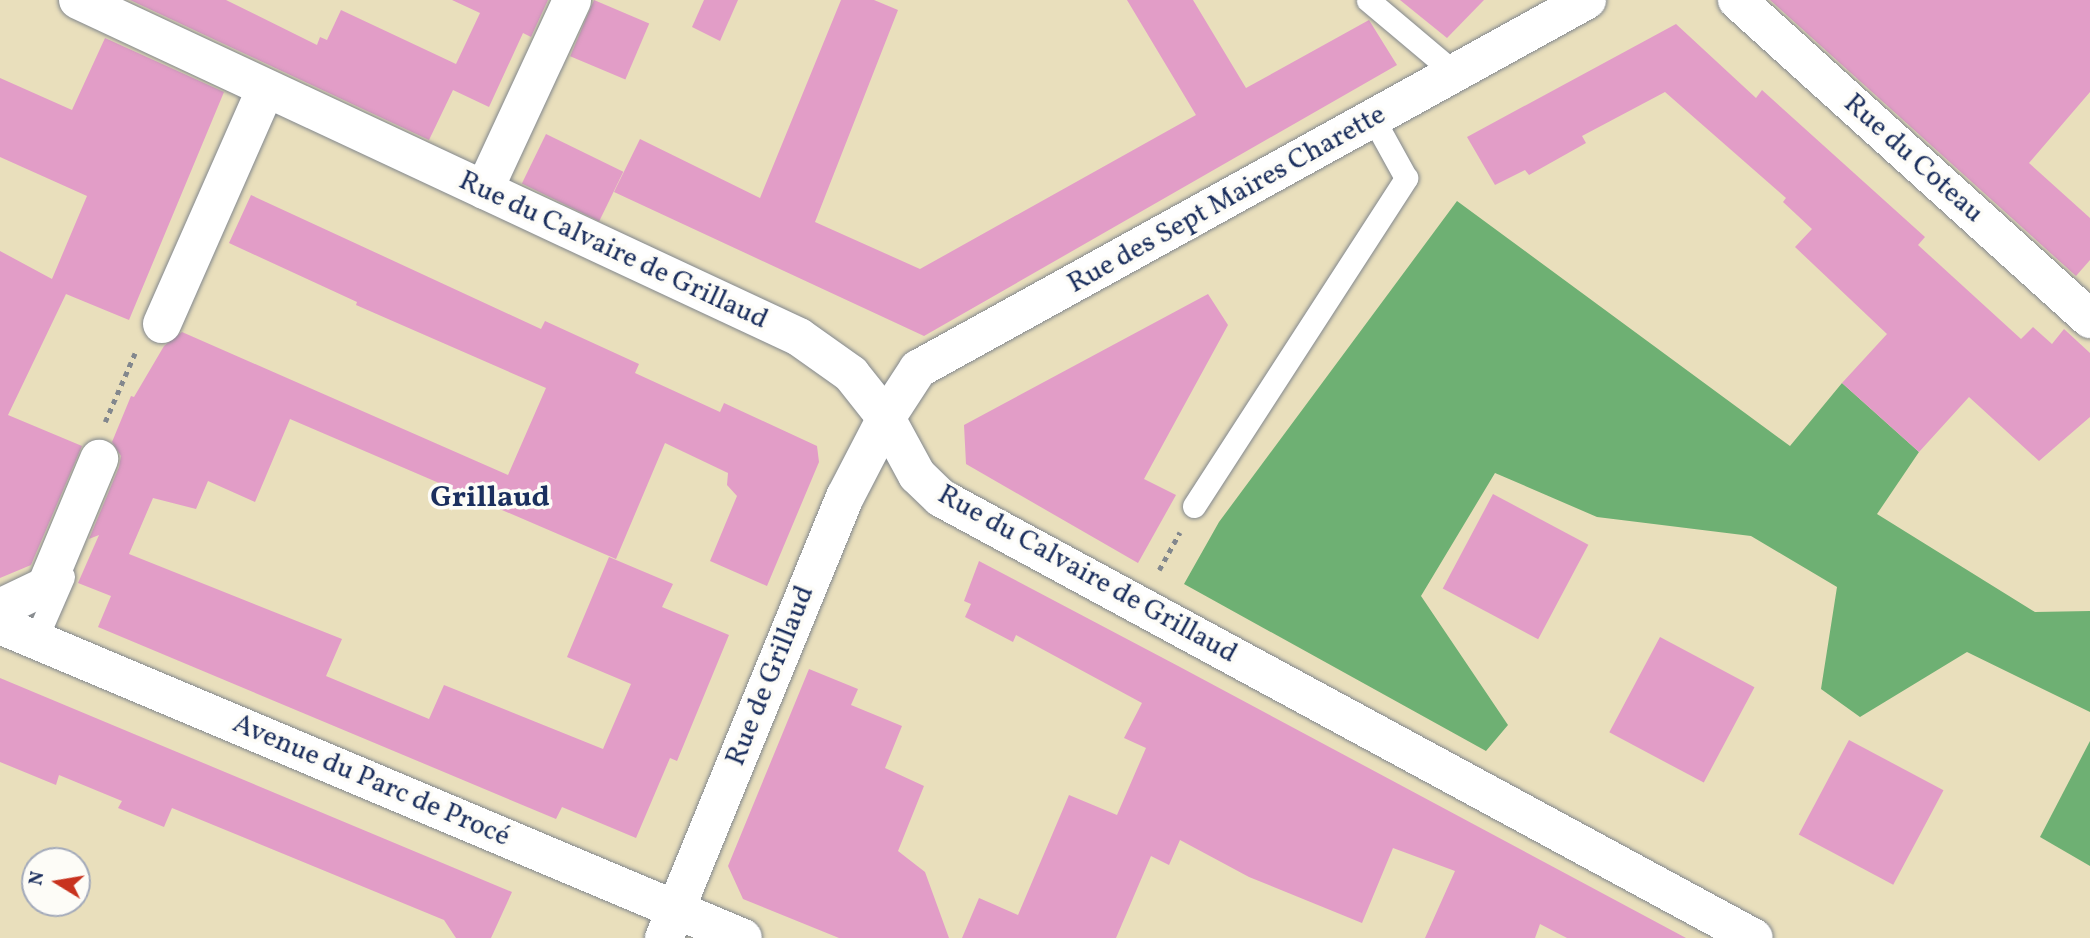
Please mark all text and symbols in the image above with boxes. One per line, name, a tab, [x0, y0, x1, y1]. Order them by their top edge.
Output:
street label: Rue du Coteau	[1836, 87, 1990, 231]
street label: Rue des Sept Maires Charette	[1062, 99, 1392, 301]
street label: Rue du Calvaire de Grillaud	[453, 165, 773, 337]
street label: Rue du Calvaire de Grillaud	[932, 479, 1242, 671]
district label: Grillaud	[430, 480, 550, 516]
street label: Rue de Grillaud	[720, 581, 822, 771]
street label: Avenue du Parc de Procé	[227, 707, 515, 855]
north arrow	[21, 847, 91, 917]
text: N	[23, 869, 51, 888]

